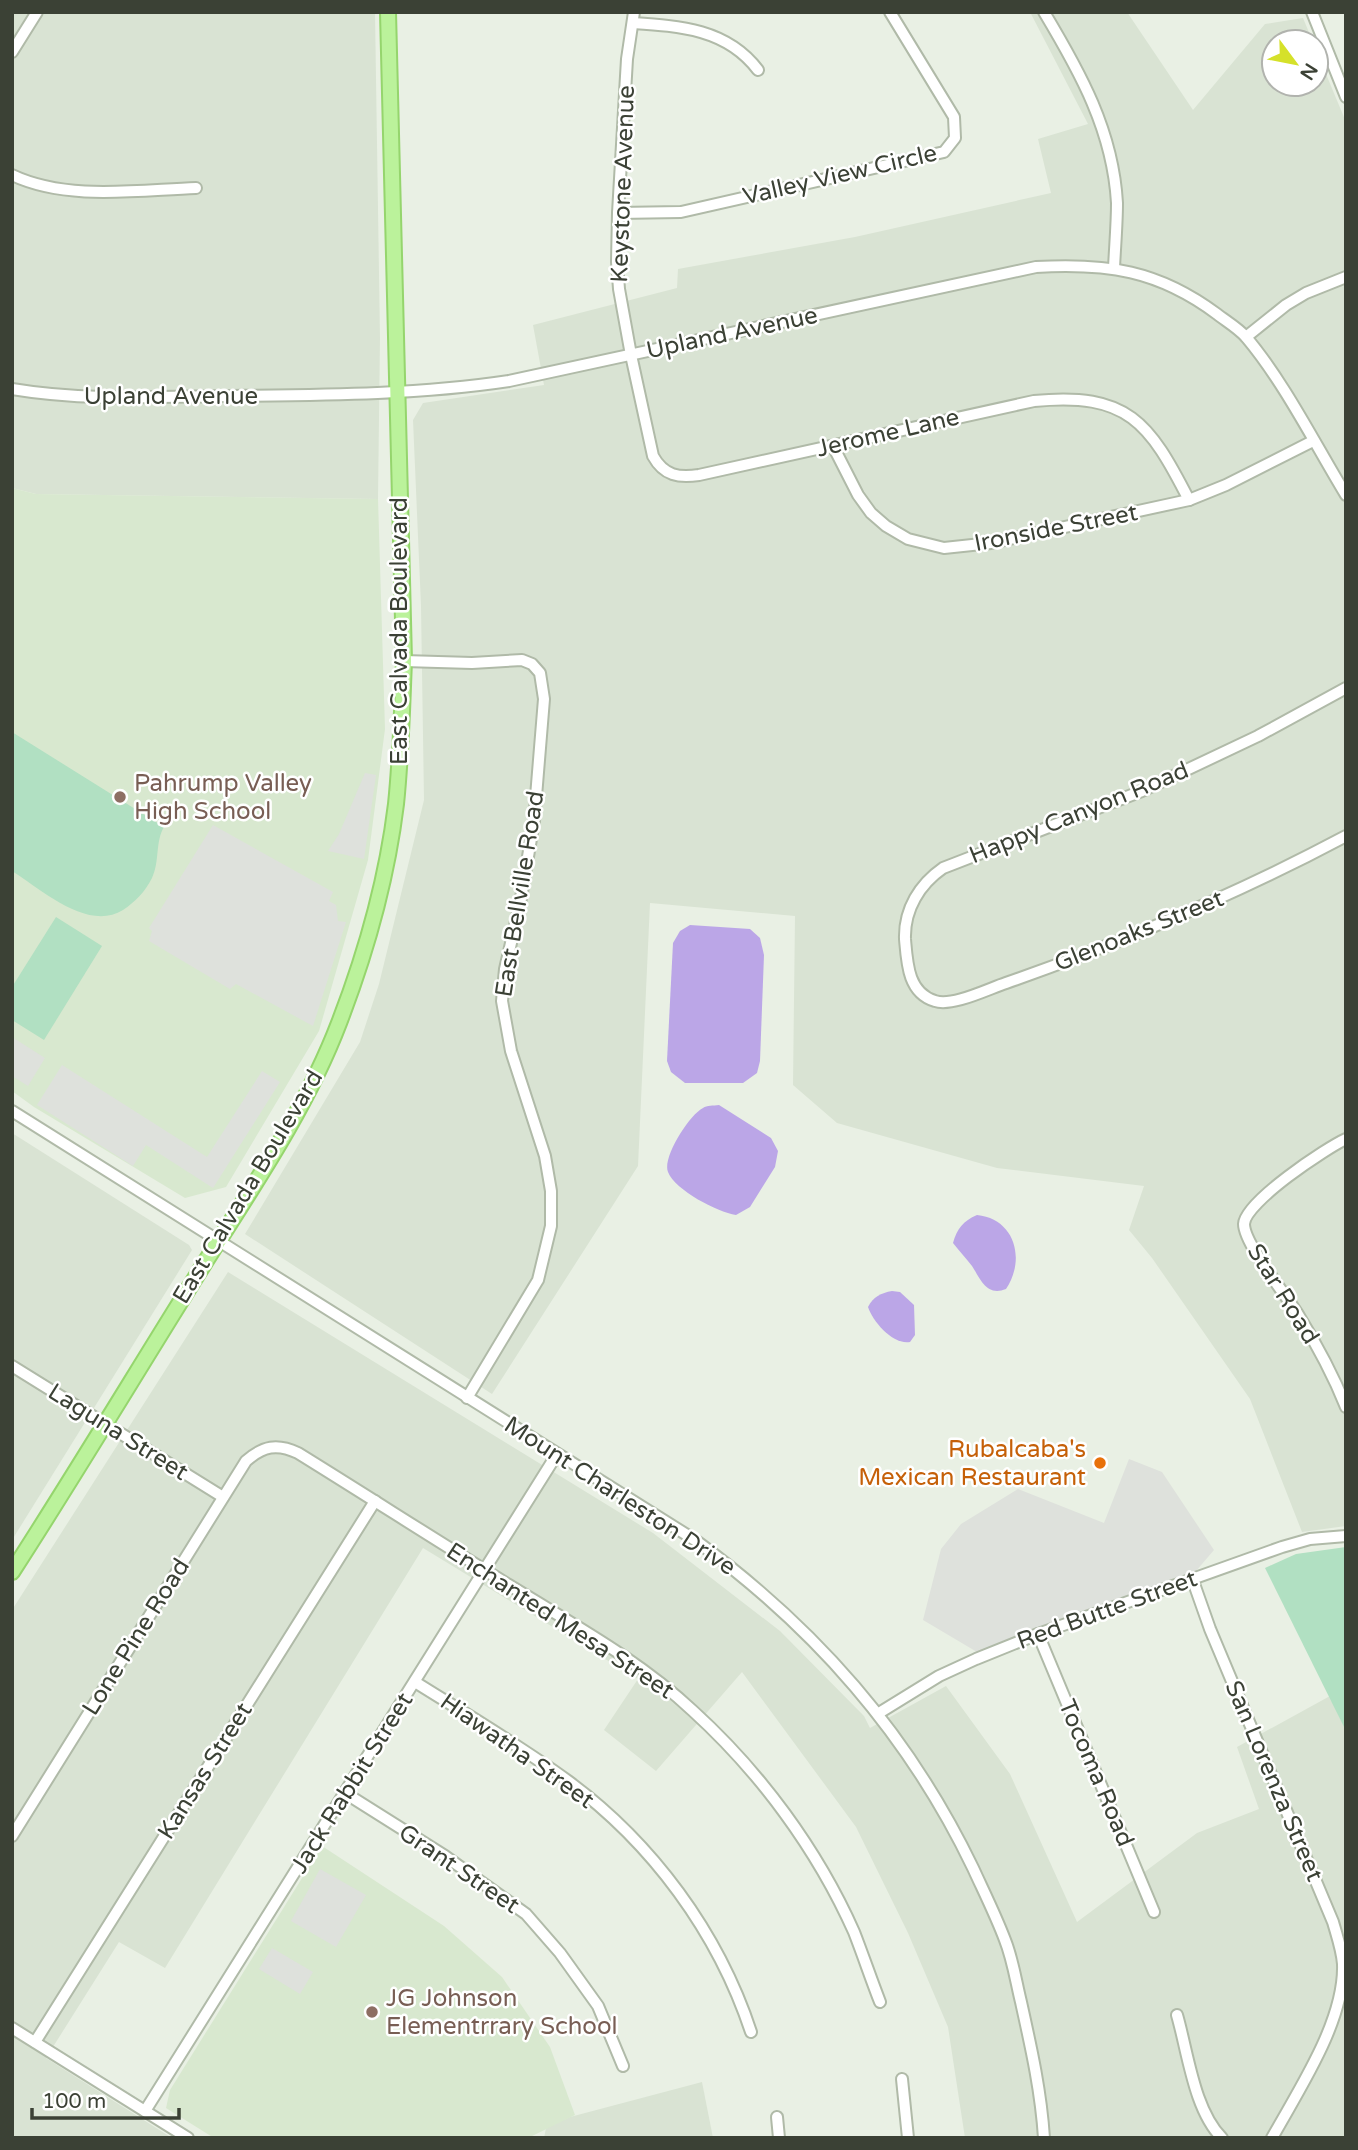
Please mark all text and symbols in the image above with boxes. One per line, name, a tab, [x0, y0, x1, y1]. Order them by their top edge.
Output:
north arrow	[1260, 28, 1330, 98]
text: N	[1295, 59, 1322, 84]
street label: Keystone Avenue	[605, 85, 641, 283]
street label: Valley View Circle	[740, 139, 940, 211]
street label: Upland Avenue	[644, 301, 820, 365]
street label: Upland Avenue	[84, 382, 258, 411]
street label: Jerome Lane	[814, 402, 962, 464]
street label: East Calvada Boulevard	[385, 497, 414, 765]
street label: Ironside Street	[972, 498, 1140, 558]
street label: Happy Canyon Road	[965, 756, 1193, 870]
place label: Pahrump Valley High School	[134, 769, 312, 826]
marker: Pahrump Valley High School	[112, 789, 128, 805]
street label: East Bellville Road	[489, 789, 551, 999]
street label: Glenoaks Street	[1050, 884, 1228, 978]
street label: East Calvada Boulevard	[167, 1065, 329, 1309]
street label: Star Road	[1241, 1239, 1325, 1349]
street label: Laguna Street	[42, 1377, 194, 1487]
street label: Mount Charleston Drive	[499, 1410, 741, 1582]
place label: Rubalcaba's Mexican Restaurant	[858, 1435, 1086, 1492]
marker: Rubalcaba's Mexican Restaurant	[1092, 1455, 1108, 1471]
street label: Enchanted Mesa Street	[441, 1537, 679, 1705]
street label: Lone Pine Road	[76, 1553, 196, 1721]
street label: Red Butte Street	[1013, 1564, 1201, 1656]
street label: San Lorenza Street	[1219, 1676, 1329, 1886]
street label: Jack Rabbit Street	[285, 1687, 419, 1879]
street label: Hiawatha Street	[434, 1687, 600, 1815]
street label: Tocoma Road	[1052, 1695, 1140, 1851]
street label: Kansas Street	[151, 1697, 259, 1845]
street label: Grant Street	[393, 1818, 525, 1920]
place label: JG Johnson Elementrrary School	[386, 1984, 618, 2041]
marker: JG Johnson Elementrrary School	[364, 2004, 380, 2020]
scale bar	[32, 2076, 178, 2120]
text: 100 m	[42, 2089, 106, 2114]

